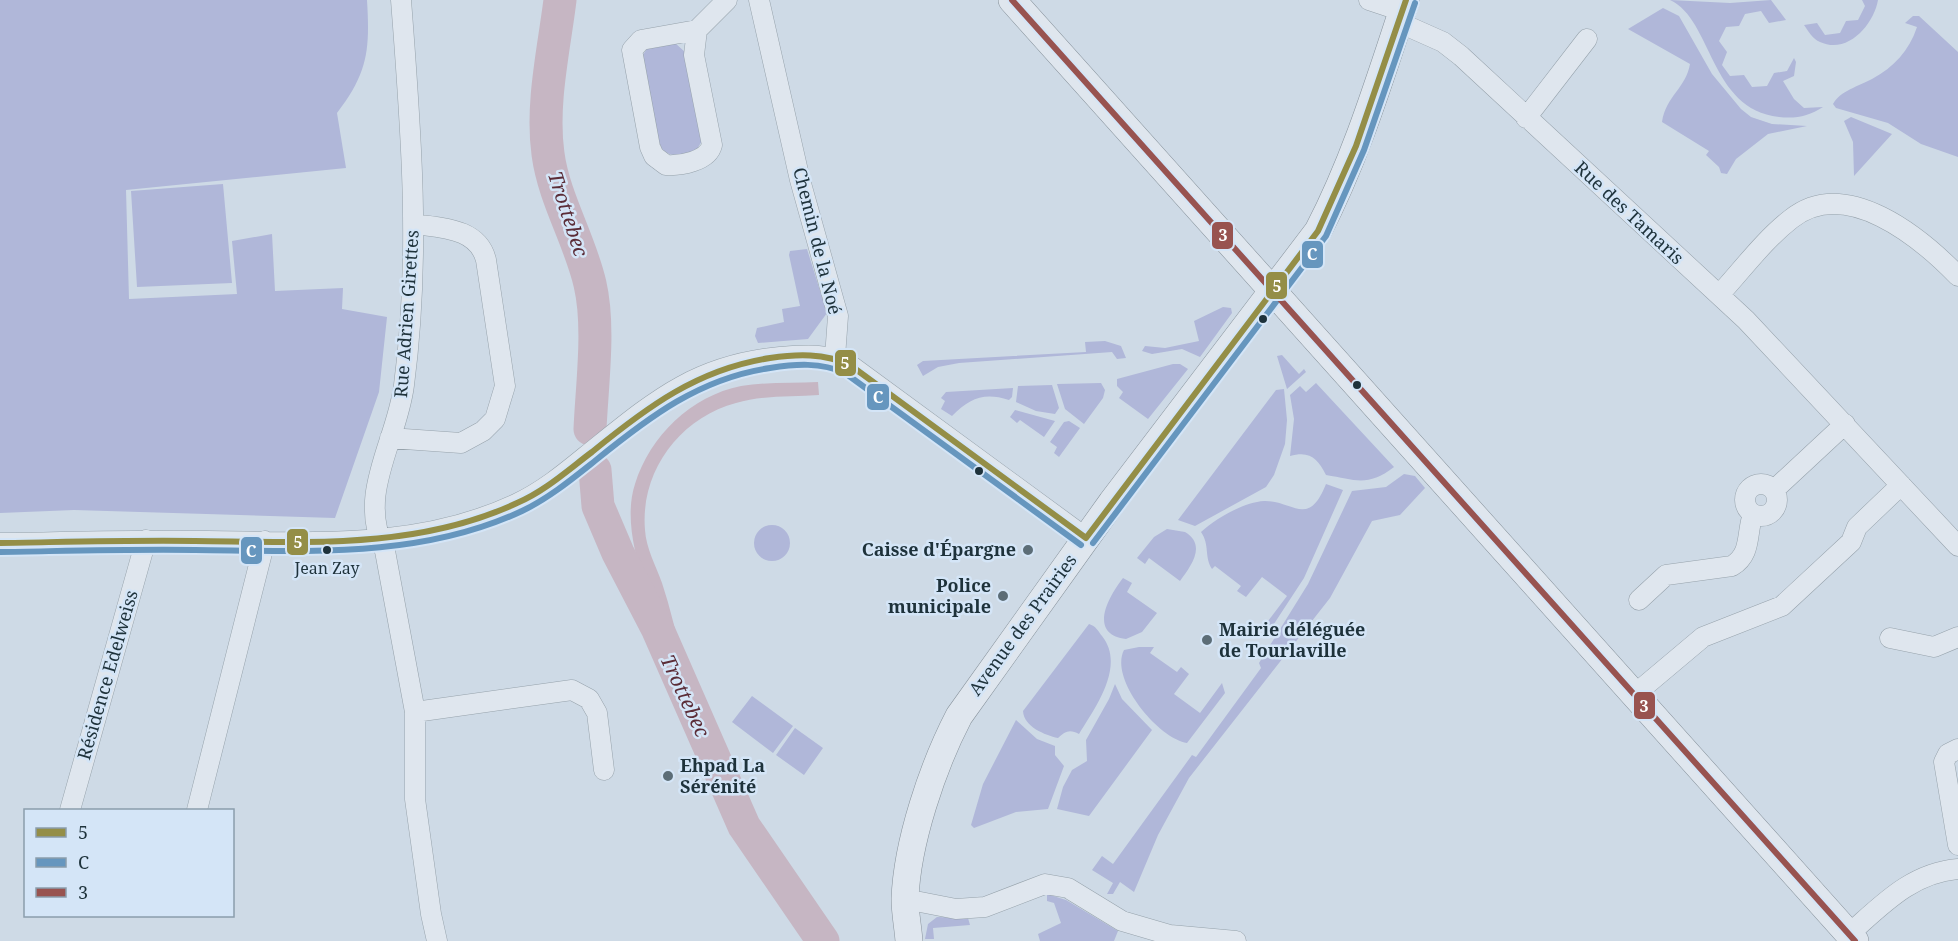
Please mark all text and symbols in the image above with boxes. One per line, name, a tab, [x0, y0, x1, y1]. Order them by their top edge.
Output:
street label: Rue des Tamaris	[1570, 155, 1689, 269]
street label: Chemin de la Noé	[788, 165, 848, 317]
water label: Trottebec	[542, 168, 595, 260]
line badge: 3	[1211, 221, 1234, 250]
text: 3	[1218, 224, 1228, 246]
street label: Rue Adrien Girettes	[388, 229, 424, 399]
line badge: C	[1301, 240, 1324, 269]
text: C	[1307, 243, 1318, 265]
line badge: 5	[1265, 271, 1288, 300]
text: 5	[1272, 275, 1282, 297]
unlabelled marker	[1257, 313, 1269, 325]
line badge: 5	[834, 349, 857, 377]
text: 5	[840, 352, 850, 374]
unlabelled marker	[1351, 379, 1363, 391]
line badge: C	[866, 383, 890, 411]
text: C	[873, 386, 884, 408]
unlabelled marker	[973, 465, 985, 477]
line badge: 5	[286, 528, 309, 556]
text: 5	[293, 531, 303, 553]
line badge: C	[240, 536, 263, 565]
place label: Caisse d'Épargne	[862, 537, 1016, 561]
text: C	[246, 540, 257, 562]
marker: Caisse d'Épargne	[1021, 543, 1035, 557]
marker: Jean Zay	[321, 544, 333, 556]
street label: Avenue des Prairies	[963, 549, 1082, 700]
place label: Jean Zay	[294, 557, 360, 579]
place label: Police municipale	[888, 573, 991, 618]
street label: Résidence Edelweiss	[71, 587, 143, 762]
marker: Police municipale	[996, 589, 1010, 603]
place label: Mairie déléguée de Tourlaville	[1219, 617, 1365, 662]
marker: Mairie déléguée de Tourlaville	[1200, 633, 1214, 647]
water label: Trottebec	[655, 650, 716, 742]
line badge: 3	[1633, 691, 1656, 720]
text: 3	[1639, 695, 1649, 717]
place label: Ehpad La Sérénité	[680, 753, 765, 798]
marker: Ehpad La Sérénité	[661, 769, 675, 783]
legend	[24, 809, 234, 917]
text: 5	[78, 820, 88, 844]
text: C	[78, 850, 89, 874]
text: 3	[78, 880, 88, 904]

